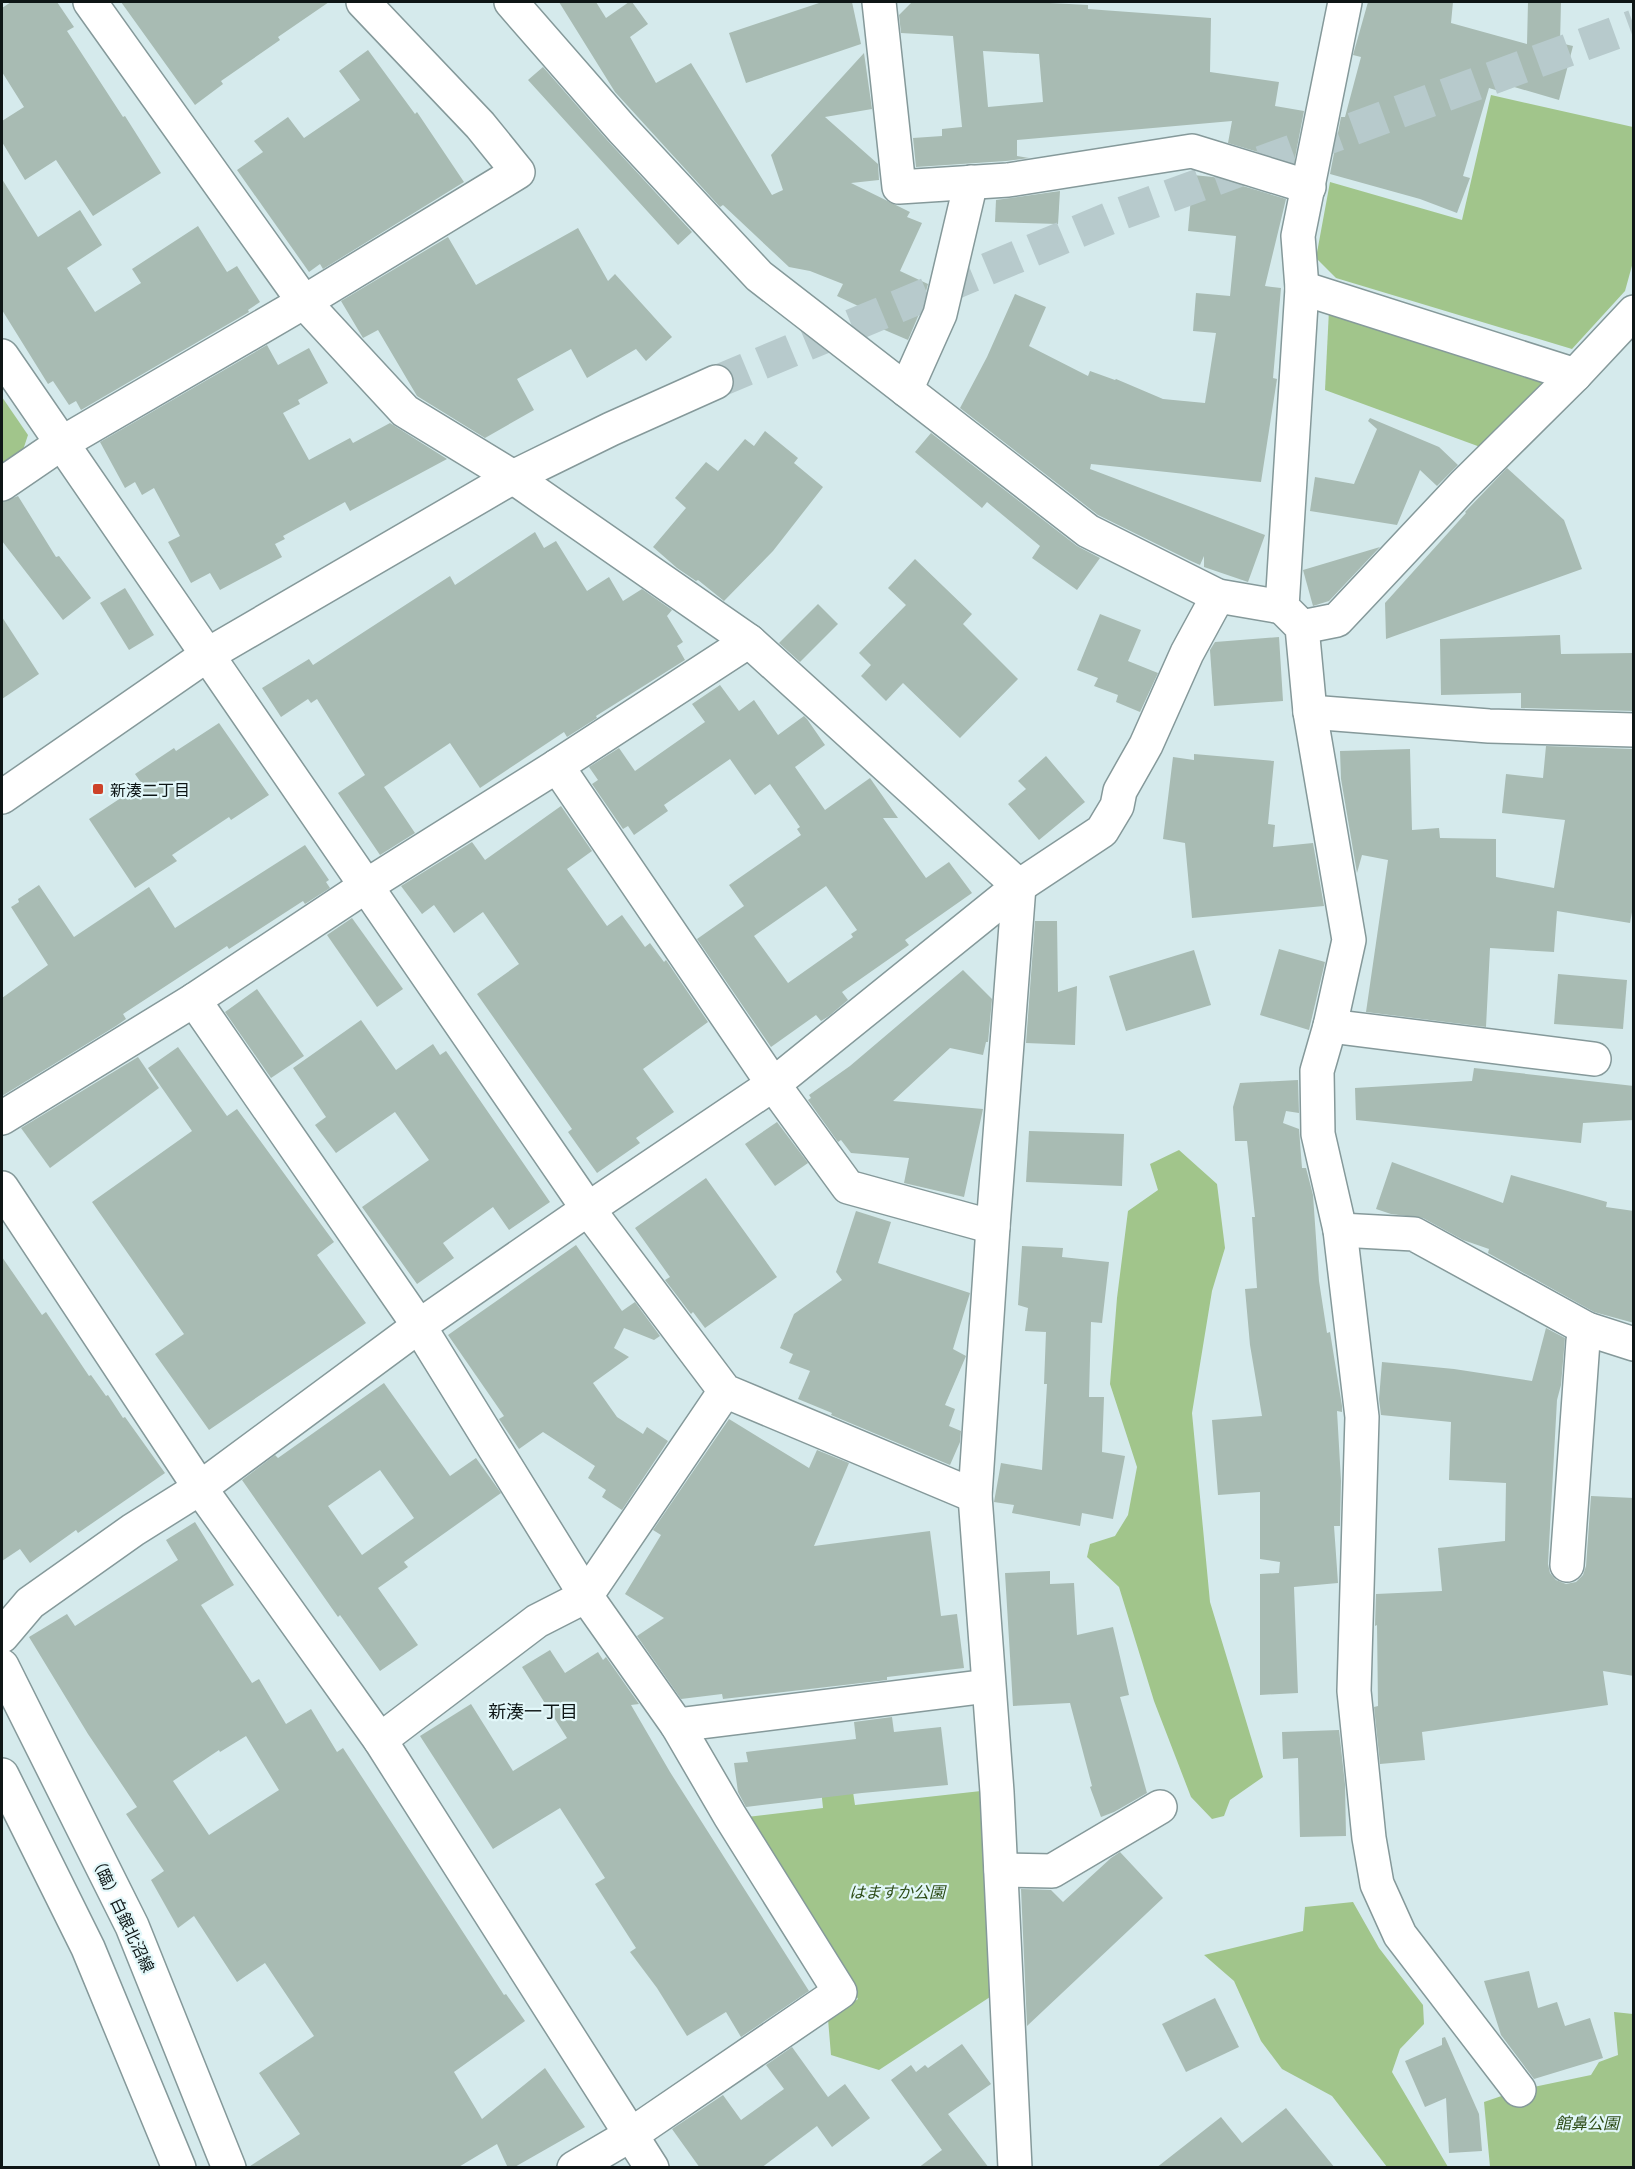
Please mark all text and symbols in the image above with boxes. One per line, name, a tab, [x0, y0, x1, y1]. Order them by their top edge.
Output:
place label: 新湊二丁目	[110, 779, 190, 800]
marker: 新湊二丁目	[91, 782, 105, 796]
district label: 新湊一丁目	[488, 1699, 578, 1723]
street label: （臨）白銀北沼線	[86, 1851, 160, 1975]
park label: はますか公園	[849, 1881, 947, 1902]
park label: 館鼻公園	[1555, 2112, 1621, 2133]

